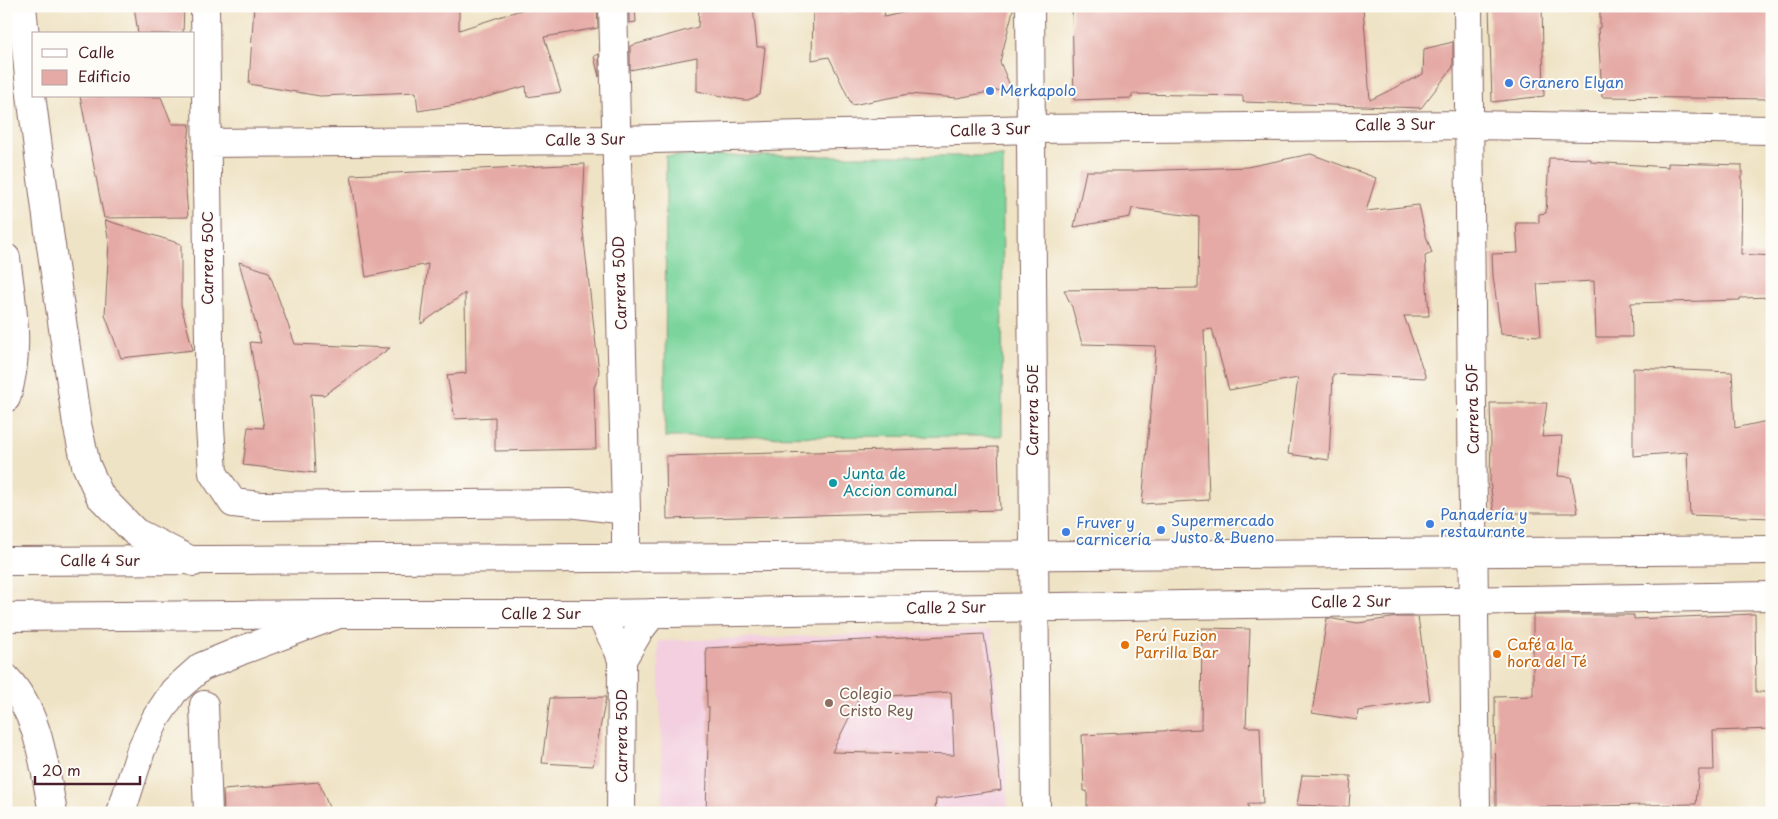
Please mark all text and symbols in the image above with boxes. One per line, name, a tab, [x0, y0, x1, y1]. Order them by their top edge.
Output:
legend	[32, 32, 195, 98]
text: Calle	[78, 40, 115, 63]
text: Edificio	[78, 64, 131, 87]
place label: Granero Elyan	[1519, 70, 1624, 93]
marker: Granero Elyan	[1503, 77, 1515, 89]
place label: Merkapolo	[1000, 78, 1076, 101]
marker: Merkapolo	[984, 85, 996, 97]
street label: Calle 3 Sur	[1355, 111, 1435, 136]
street label: Calle 3 Sur	[949, 116, 1031, 141]
street label: Calle 3 Sur	[545, 126, 625, 151]
street label: Carrera 50C	[195, 211, 218, 305]
street label: Carrera 50D	[605, 236, 632, 331]
street label: Carrera 50F	[1459, 363, 1484, 455]
street label: Carrera 50E	[1020, 364, 1043, 456]
place label: Junta de Accion comunal	[843, 461, 957, 501]
marker: Junta de Accion comunal	[827, 477, 839, 489]
place label: Panadería y restaurante	[1440, 502, 1527, 542]
place label: Supermercado Justo & Bueno	[1171, 508, 1274, 548]
place label: Fruver y carnicería	[1076, 510, 1152, 550]
marker: Panadería y restaurante	[1424, 518, 1436, 530]
marker: Supermercado Justo & Bueno	[1155, 524, 1167, 536]
marker: Fruver y carnicería	[1060, 526, 1072, 538]
street label: Calle 4 Sur	[60, 548, 140, 571]
street label: Calle 2 Sur	[1311, 588, 1391, 613]
street label: Calle 2 Sur	[906, 594, 986, 619]
street label: Calle 2 Sur	[501, 601, 581, 624]
place label: Perú Fuzion Parrilla Bar	[1135, 623, 1219, 663]
place label: Café a la hora del Té	[1507, 632, 1587, 672]
marker: Perú Fuzion Parrilla Bar	[1119, 639, 1131, 651]
marker: Café a la hora del Té	[1491, 648, 1503, 660]
place label: Colegio Cristo Rey	[839, 681, 914, 721]
street label: Carrera 50D	[609, 689, 632, 783]
marker: Colegio Cristo Rey	[823, 697, 835, 709]
scale bar	[35, 754, 140, 786]
text: 20 m	[42, 758, 81, 781]

